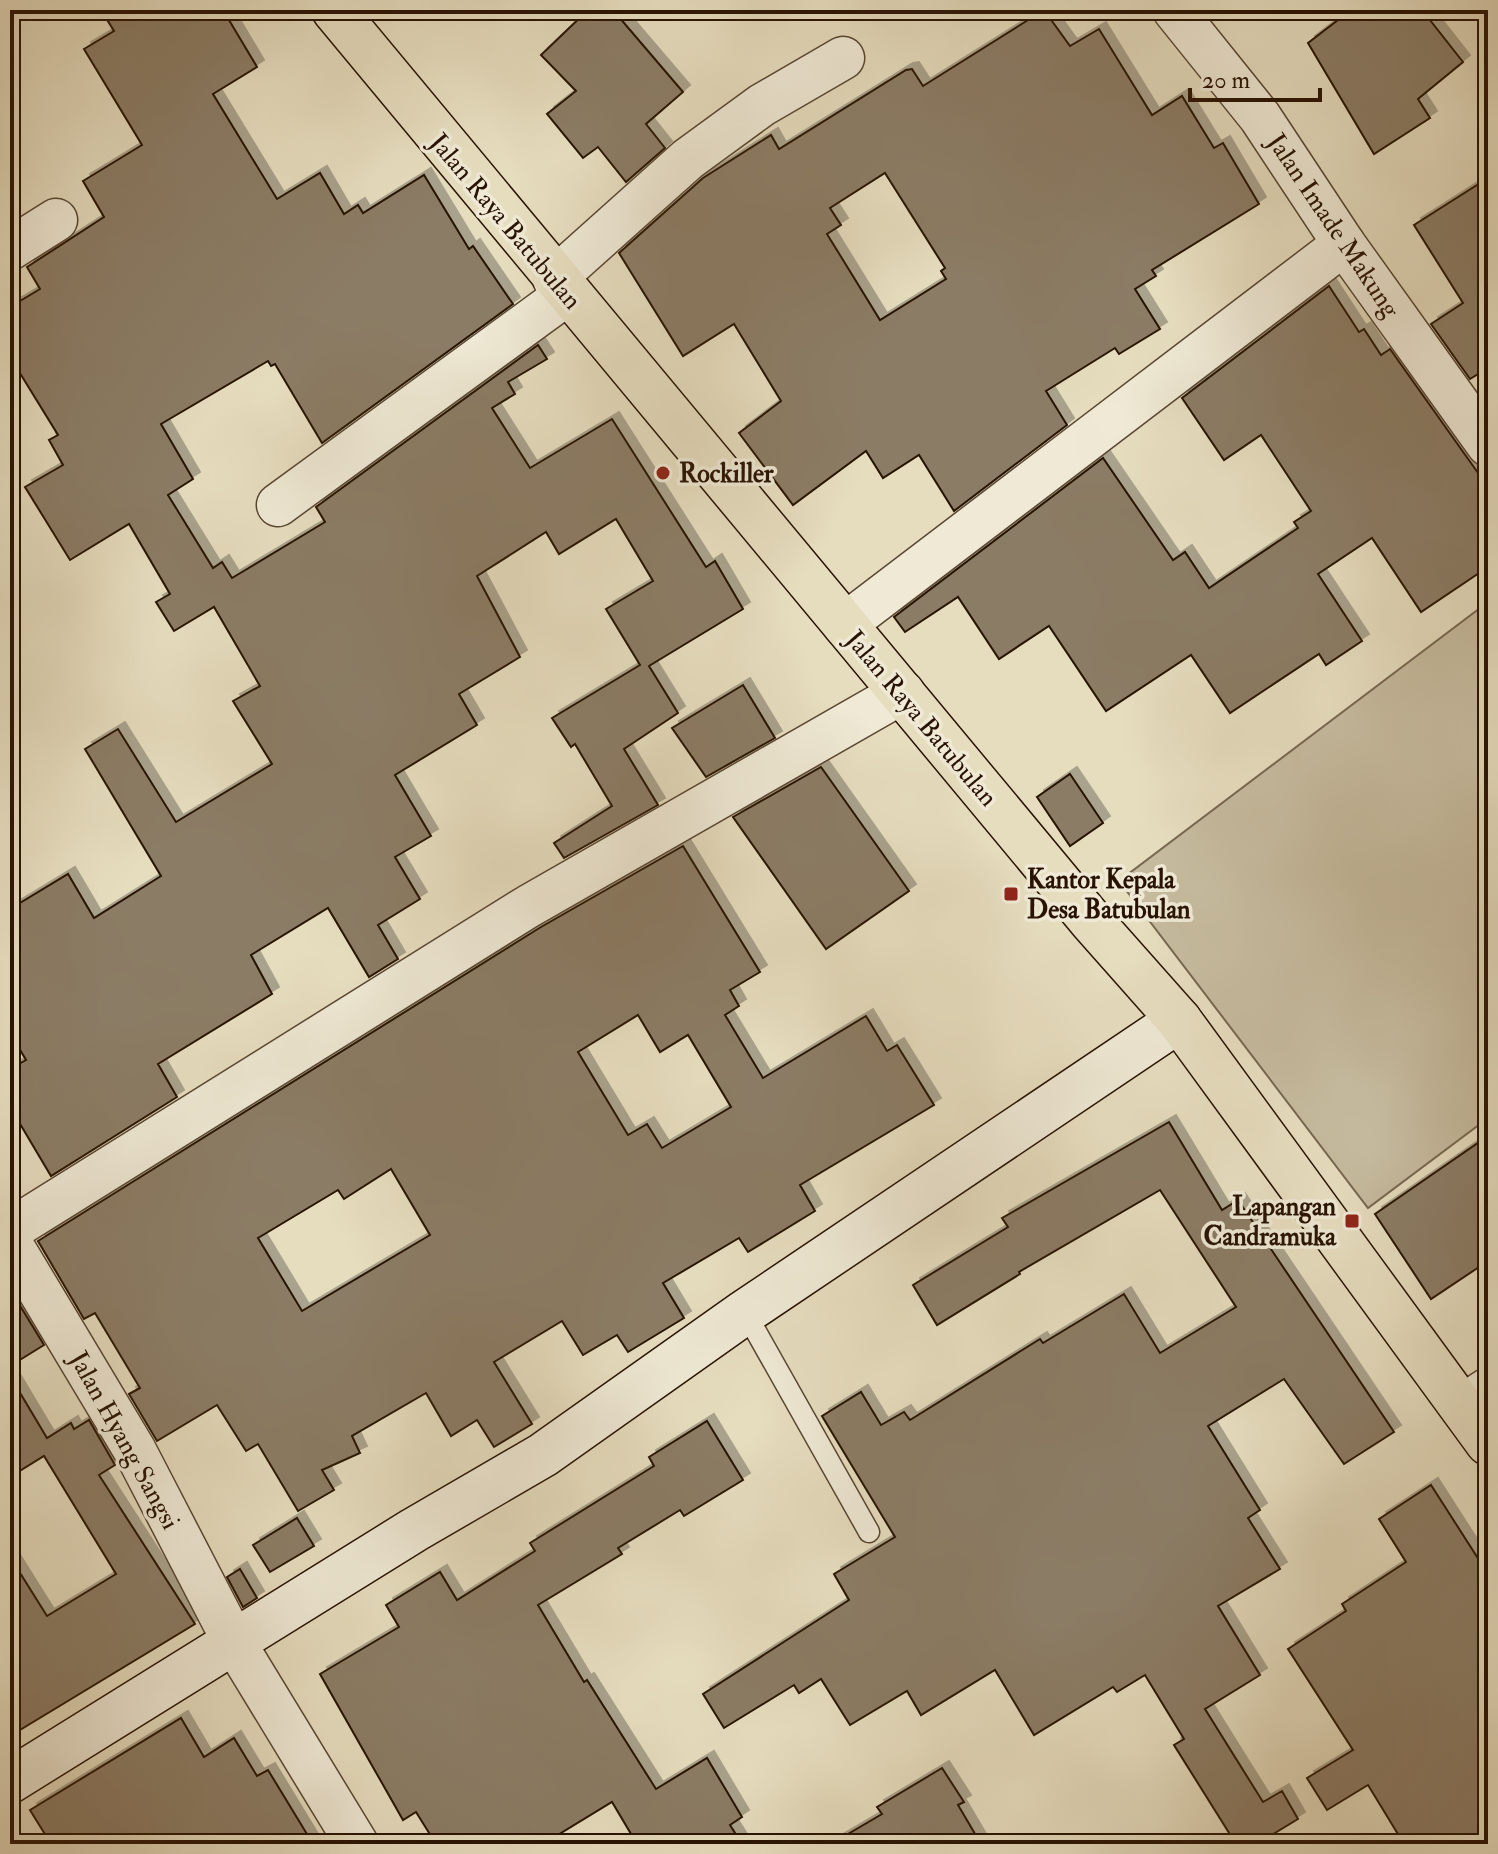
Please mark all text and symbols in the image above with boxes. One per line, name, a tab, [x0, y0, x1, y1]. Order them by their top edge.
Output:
scale bar	[1190, 52, 1320, 102]
text: 20 m	[1202, 65, 1251, 96]
street label: Jalan Raya Batubulan	[422, 126, 588, 316]
street label: Jalan Imade Makung	[1259, 127, 1407, 325]
place label: Rockiller	[679, 458, 774, 490]
marker: Rockiller	[654, 464, 672, 482]
street label: Jalan Raya Batubulan	[838, 623, 1004, 813]
place label: Kantor Kepala Desa Batubulan	[1027, 864, 1191, 926]
marker: Kantor Kepala Desa Batubulan	[1002, 885, 1020, 903]
place label: Lapangan Candramuka	[1204, 1191, 1337, 1253]
marker: Lapangan Candramuka	[1343, 1212, 1361, 1230]
street label: Jalan Hyang Sangsi	[61, 1345, 186, 1535]

